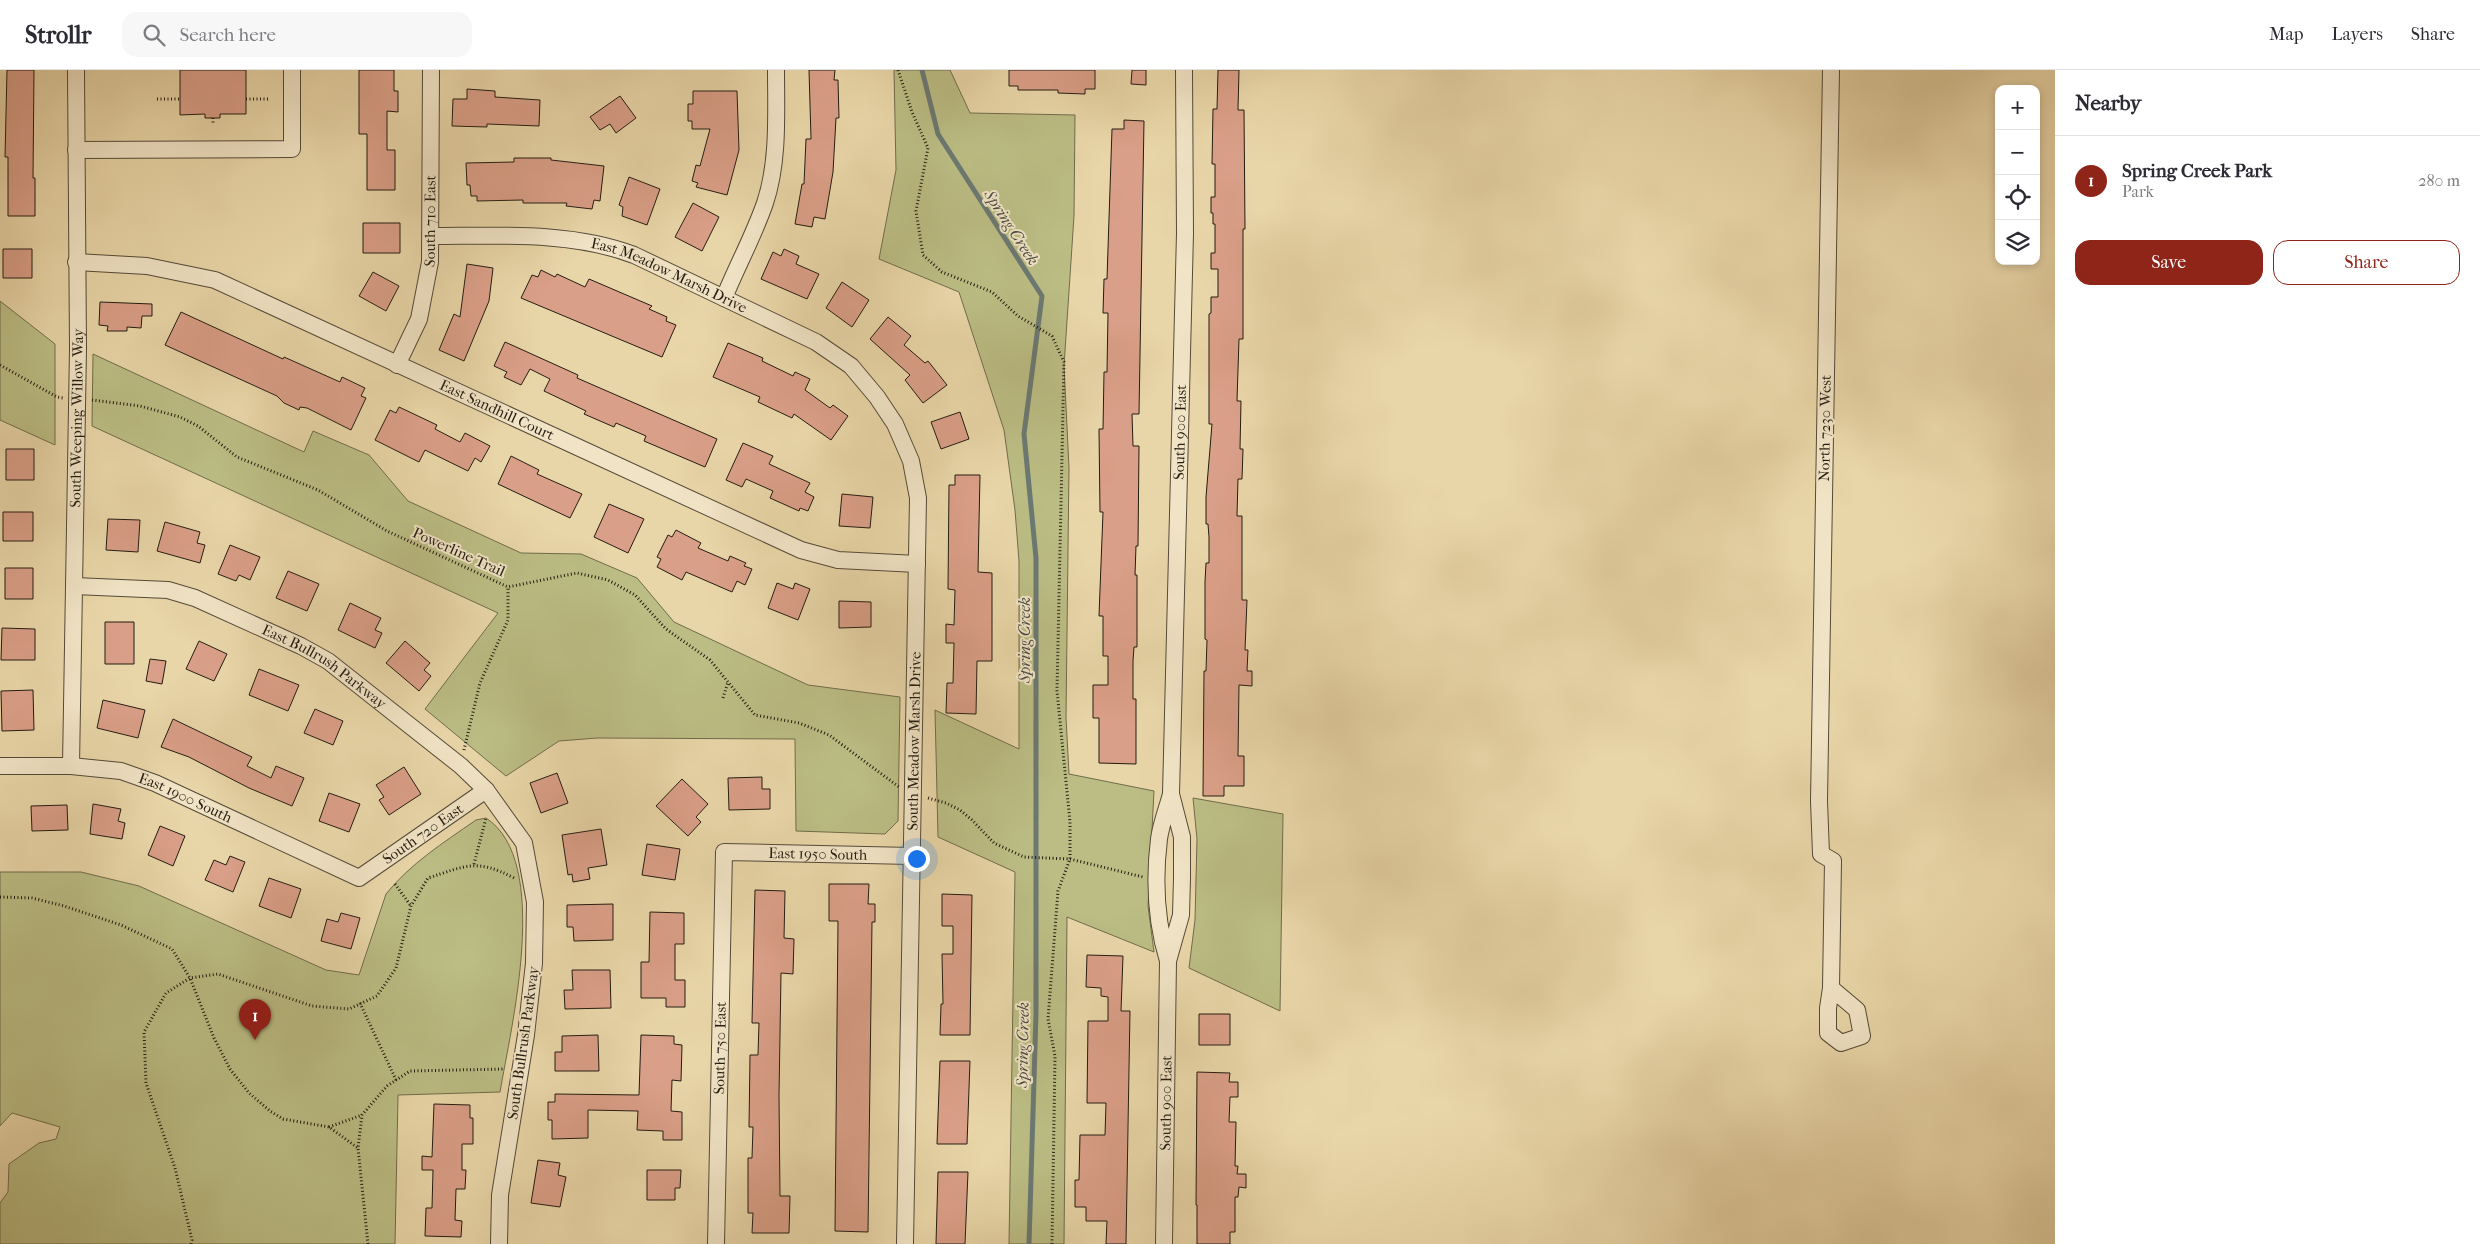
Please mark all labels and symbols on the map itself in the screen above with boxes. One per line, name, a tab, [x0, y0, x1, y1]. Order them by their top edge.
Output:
street label: South 710 East	[420, 174, 439, 269]
water label: Spring Creek	[980, 185, 1043, 269]
street label: East Meadow Marsh Drive	[589, 234, 751, 317]
street label: South Weeping Willow Way	[66, 327, 87, 508]
street label: North 7230 West	[1815, 374, 1835, 481]
street label: East Sandhill Court	[437, 376, 558, 444]
street label: South 900 East	[1170, 384, 1190, 480]
street label: Powerline Trail	[410, 524, 508, 580]
water label: Spring Creek	[1015, 597, 1034, 684]
street label: East Bullrush Parkway	[259, 621, 391, 713]
street label: South Meadow Marsh Drive	[903, 651, 925, 831]
street label: East 1900 South	[136, 769, 236, 827]
street label: South 720 East	[379, 799, 467, 868]
street label: East 1950 South	[768, 844, 868, 864]
your location	[904, 846, 930, 872]
street label: South Bullrush Parkway	[503, 964, 543, 1121]
pin: 1	[239, 999, 271, 1040]
street label: South 750 East	[710, 1001, 730, 1095]
water label: Spring Creek	[1012, 1002, 1033, 1089]
street label: South 900 East	[1156, 1055, 1176, 1151]

